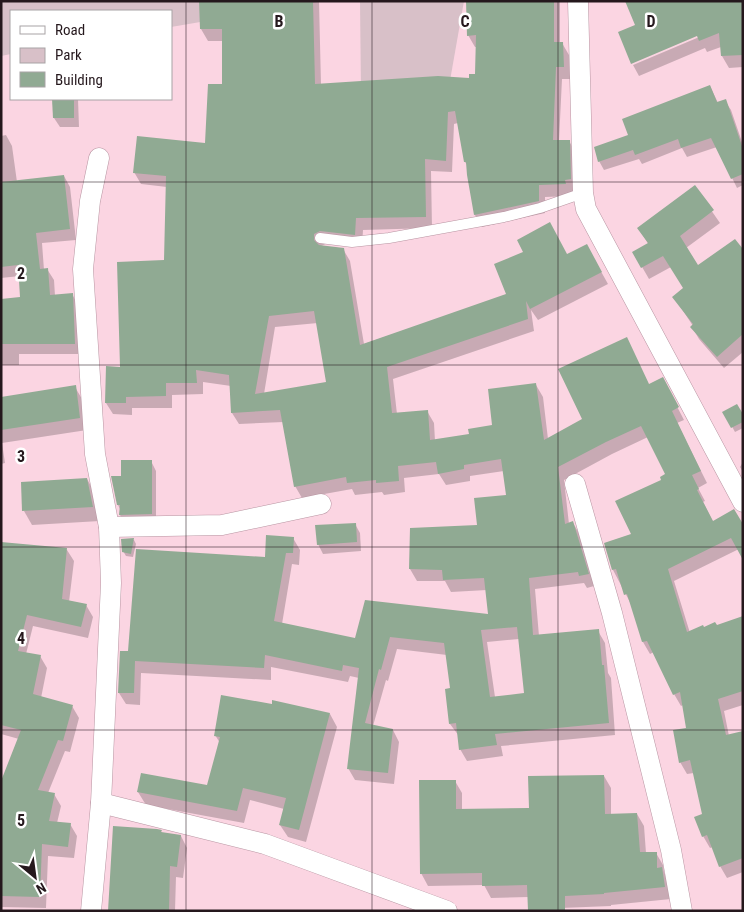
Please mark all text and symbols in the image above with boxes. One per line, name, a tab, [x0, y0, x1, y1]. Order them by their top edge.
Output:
legend	[10, 10, 172, 100]
text: B	[275, 12, 284, 31]
text: C	[460, 12, 470, 31]
text: D	[646, 12, 656, 31]
text: Road	[55, 21, 85, 39]
text: Park	[55, 46, 82, 64]
text: Building	[55, 71, 103, 89]
text: 2	[17, 264, 25, 283]
text: 3	[17, 447, 25, 466]
text: 4	[17, 629, 25, 648]
text: 5	[17, 811, 25, 830]
north arrow	[10, 852, 60, 902]
text: N	[34, 879, 49, 897]

